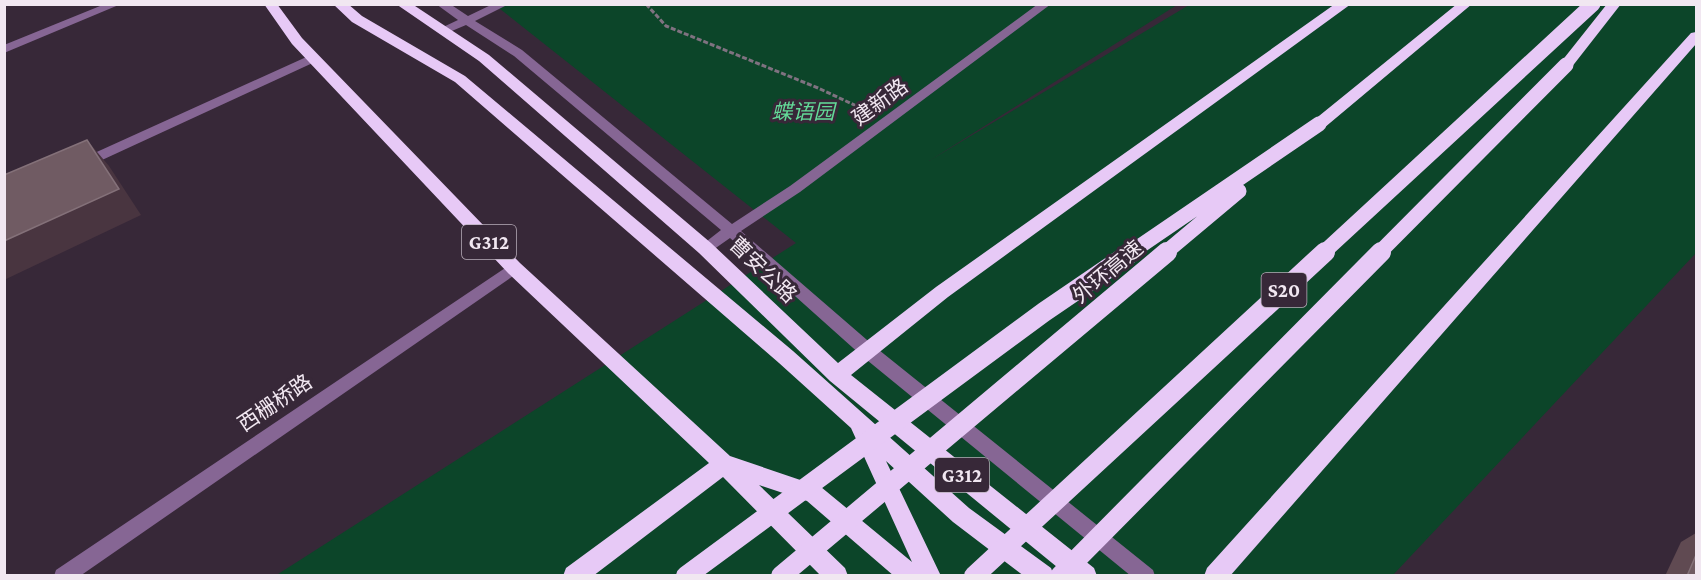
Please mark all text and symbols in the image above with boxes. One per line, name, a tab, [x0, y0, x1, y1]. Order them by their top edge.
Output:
street label: 建新路	[847, 74, 913, 130]
park label: 蝶语园	[772, 100, 837, 124]
road number: G312	[462, 225, 516, 259]
street label: 曹安公路	[724, 232, 802, 308]
street label: 外环高速	[1068, 236, 1148, 308]
road number: S20	[1262, 273, 1306, 307]
street label: 西栅桥路	[233, 370, 317, 436]
road number: G312	[935, 458, 989, 492]

